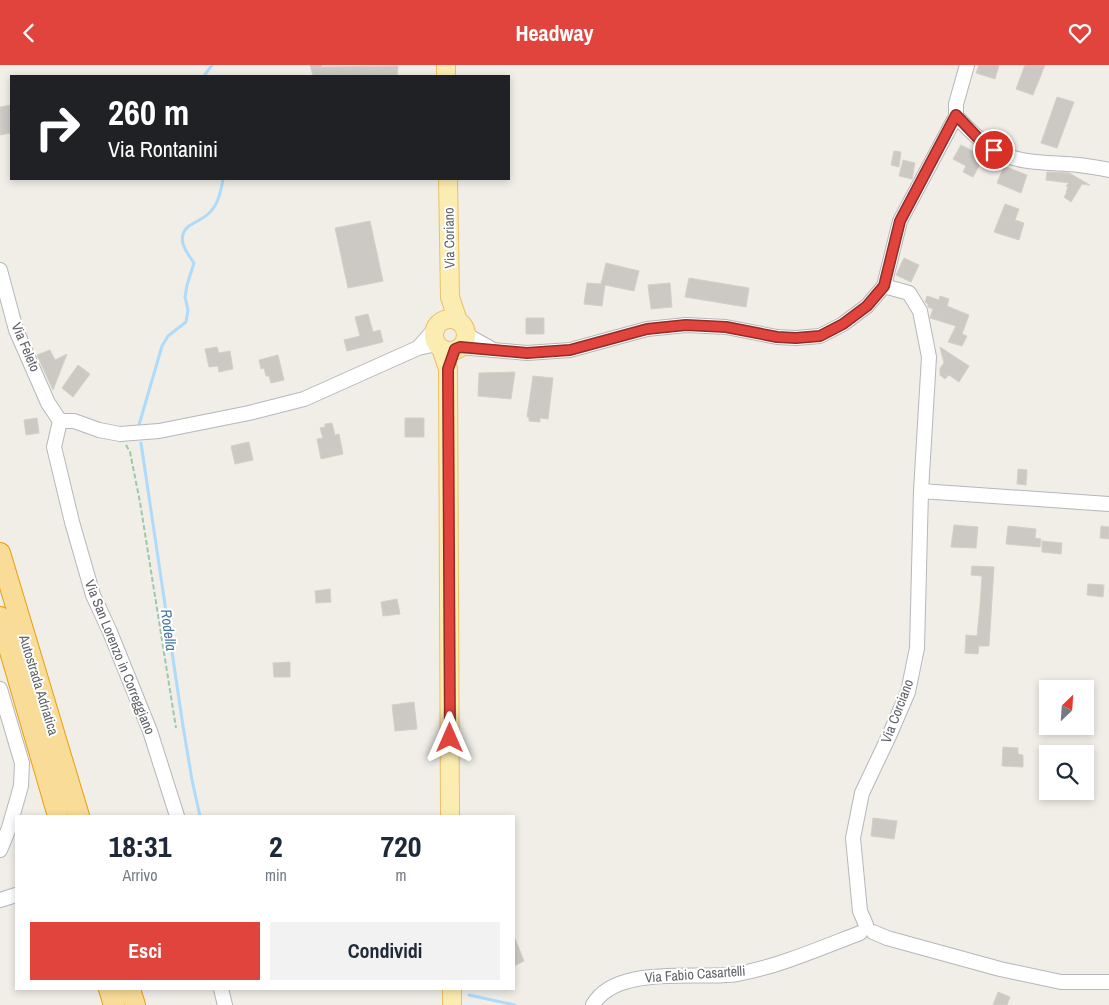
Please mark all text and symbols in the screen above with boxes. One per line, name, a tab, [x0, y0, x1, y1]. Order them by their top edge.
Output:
text: Headway	[515, 18, 594, 48]
icon: back	[15, 19, 43, 47]
icon: heart	[1066, 19, 1094, 47]
text: 260 m	[108, 89, 189, 136]
icon: right	[25, 95, 90, 160]
pin	[973, 129, 1015, 171]
text: Via Rontanini	[108, 134, 218, 164]
icon: arrive	[980, 136, 1008, 164]
street label: Via Coriano	[439, 207, 459, 269]
street label: Via Feleto	[8, 320, 44, 374]
street label: Via San Lorenzo in Correggiano	[81, 577, 159, 737]
water label: Rodella	[156, 608, 182, 652]
street label: Autostrada Adriatica	[15, 632, 63, 738]
street label: Via Corciano	[877, 677, 917, 745]
north arrow	[1039, 680, 1094, 735]
map controls	[1039, 680, 1094, 800]
position arrow	[423, 711, 475, 763]
button: search	[1039, 745, 1094, 800]
text: 18:31	[109, 826, 171, 866]
text: 2	[269, 826, 283, 866]
text: 720	[380, 826, 421, 866]
text: Arrivo	[122, 864, 157, 886]
text: min	[265, 864, 287, 886]
text: m	[395, 864, 406, 886]
button: Esci	[30, 922, 260, 980]
button: Condividi	[270, 922, 500, 980]
street label: Via Fabio Casartelli	[644, 962, 746, 986]

